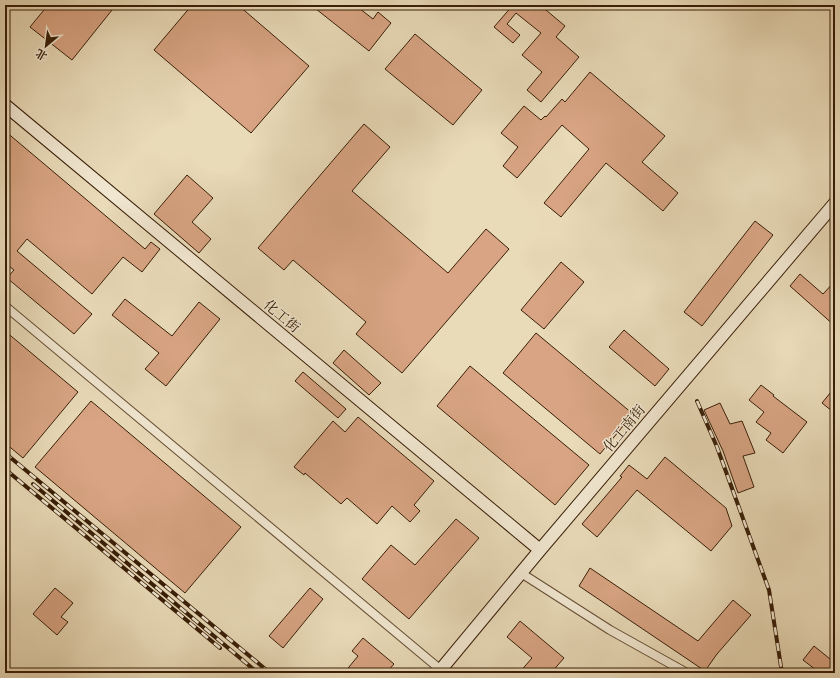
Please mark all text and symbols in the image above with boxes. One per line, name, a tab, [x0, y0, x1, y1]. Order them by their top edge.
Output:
north arrow	[26, 26, 66, 66]
text: 北	[33, 45, 50, 63]
street label: 化工街	[259, 296, 303, 337]
street label: 化工南街	[600, 401, 650, 456]

